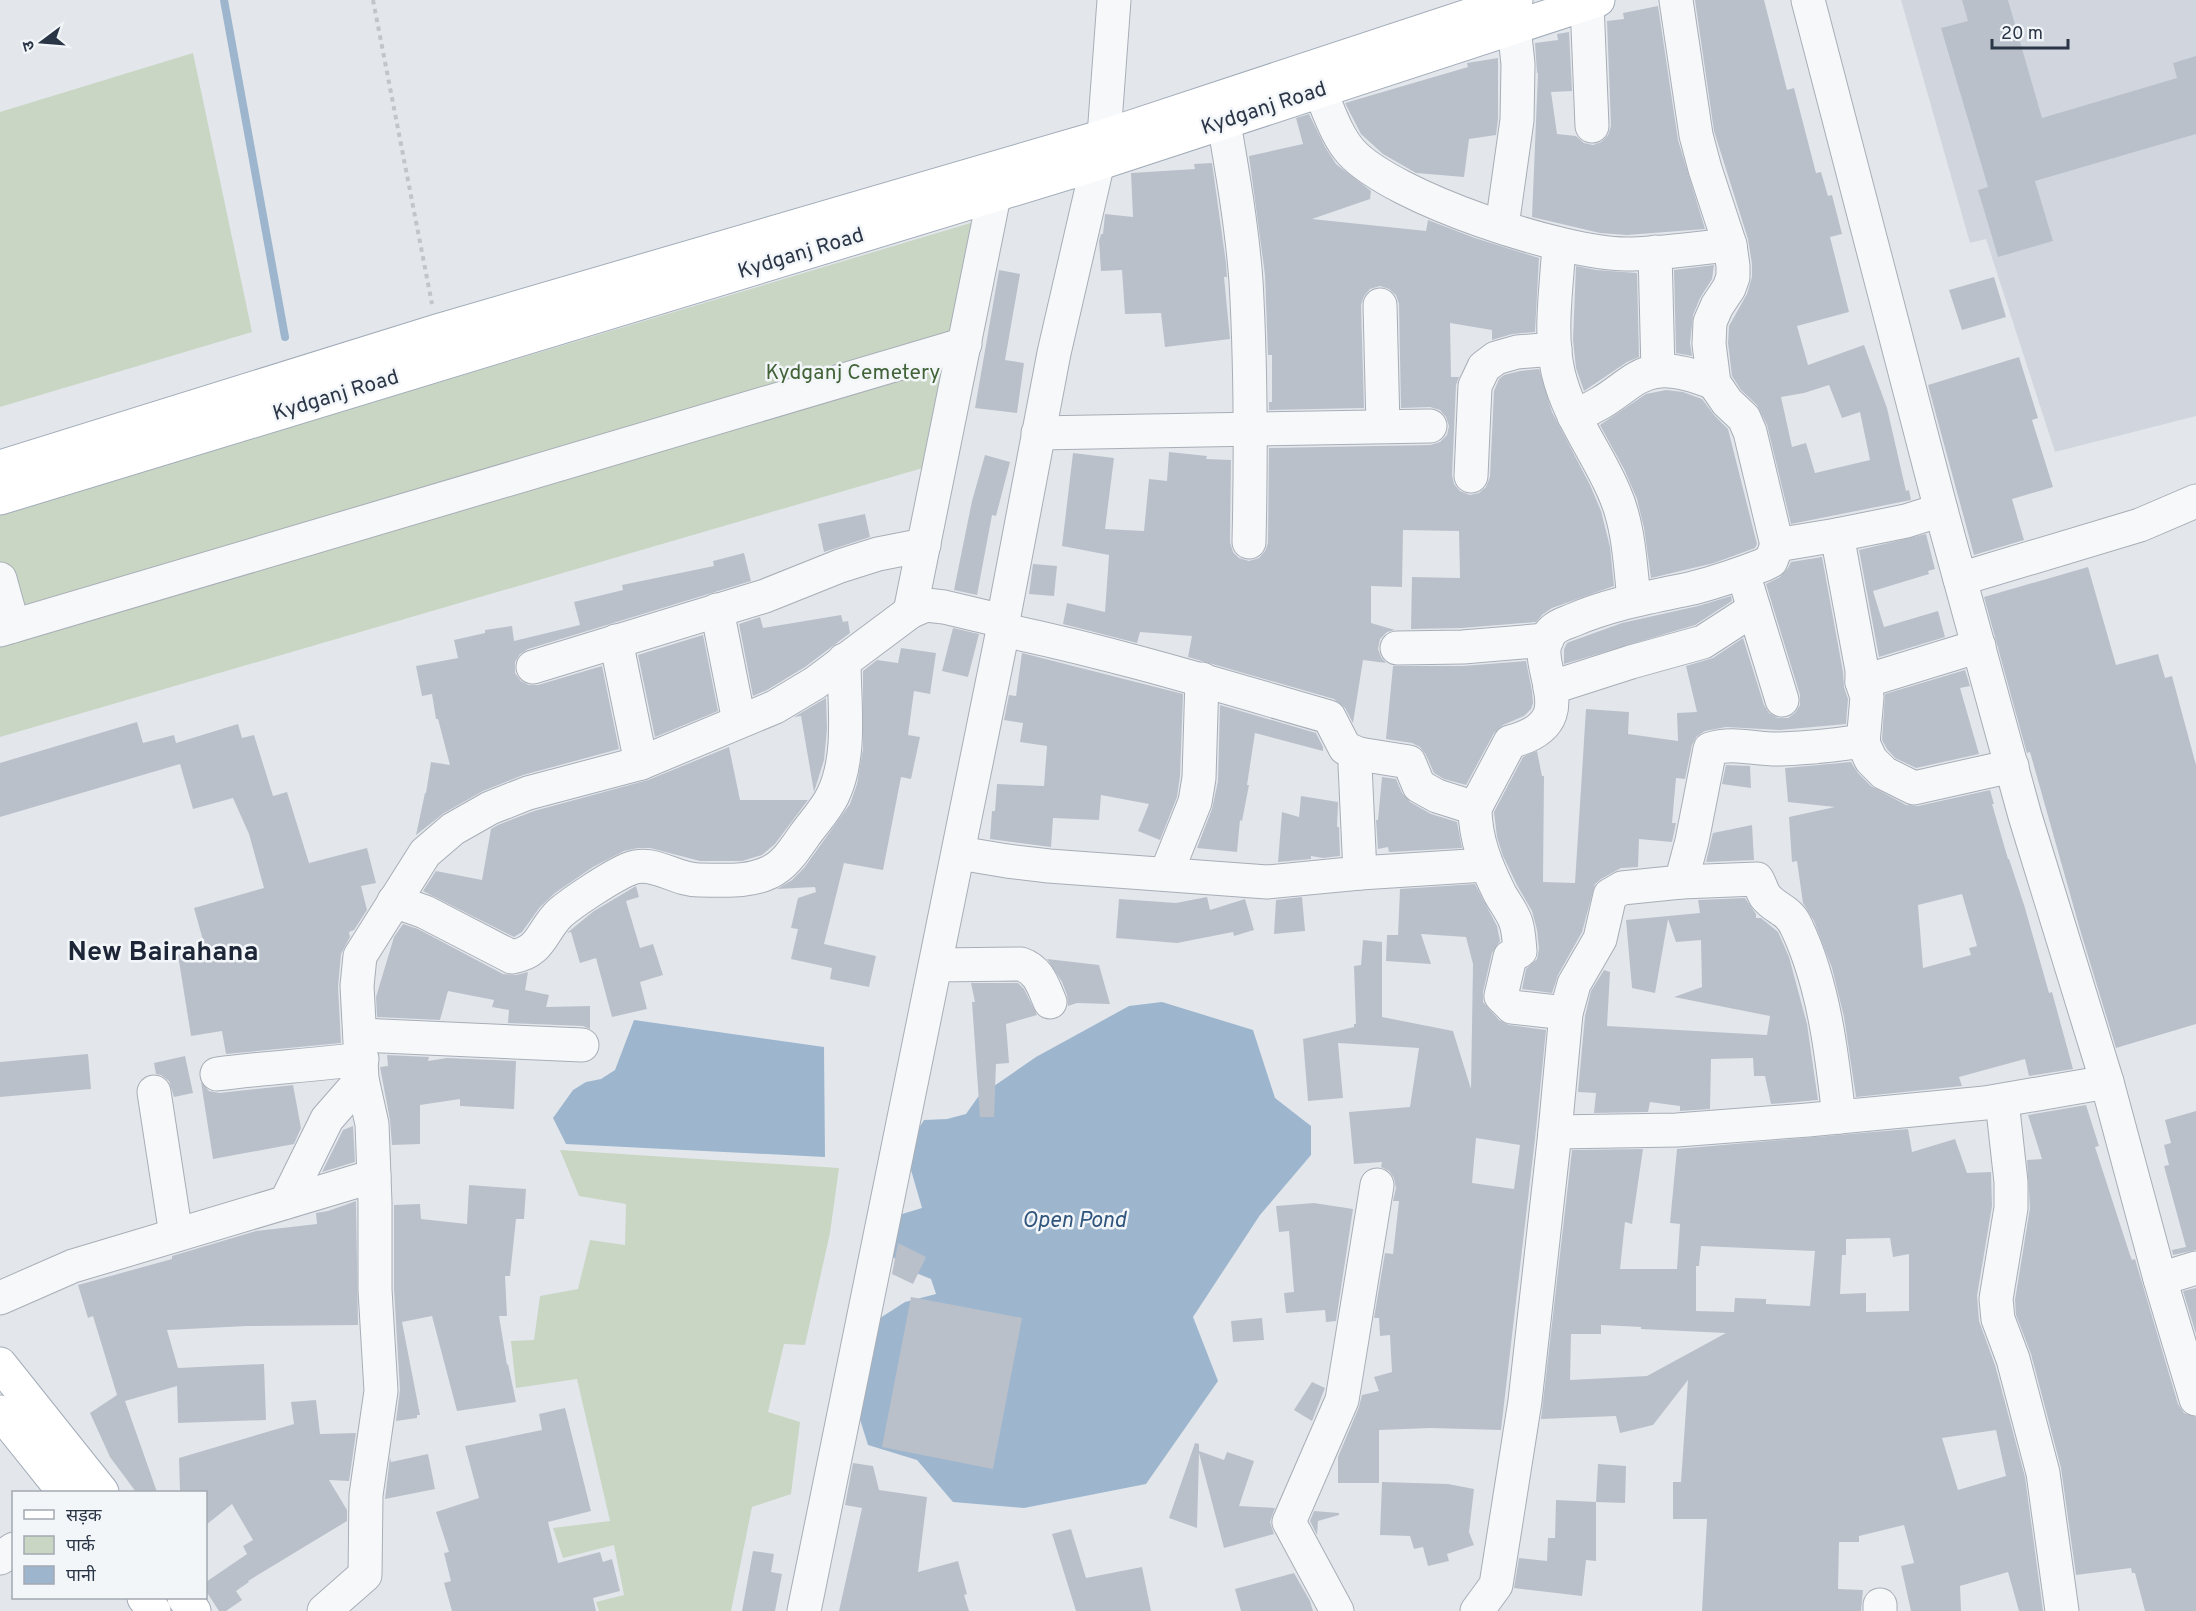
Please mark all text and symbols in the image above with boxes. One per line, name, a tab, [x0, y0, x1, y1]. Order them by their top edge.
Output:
north arrow	[12, 12, 72, 72]
scale bar	[1992, 12, 2068, 50]
text: 20 m	[2001, 23, 2043, 46]
text: उ	[18, 38, 40, 53]
street label: Kydganj Road	[1198, 76, 1330, 142]
street label: Kydganj Road	[735, 222, 867, 286]
park label: Kydganj Cemetery	[766, 360, 940, 387]
street label: Kydganj Road	[270, 364, 402, 428]
district label: New Bairahana	[67, 936, 259, 970]
water label: Open Pond	[1022, 1208, 1128, 1235]
legend	[12, 1491, 207, 1599]
text: सड़क	[66, 1505, 103, 1528]
text: पार्क	[66, 1534, 96, 1558]
text: पानी	[66, 1565, 96, 1588]

